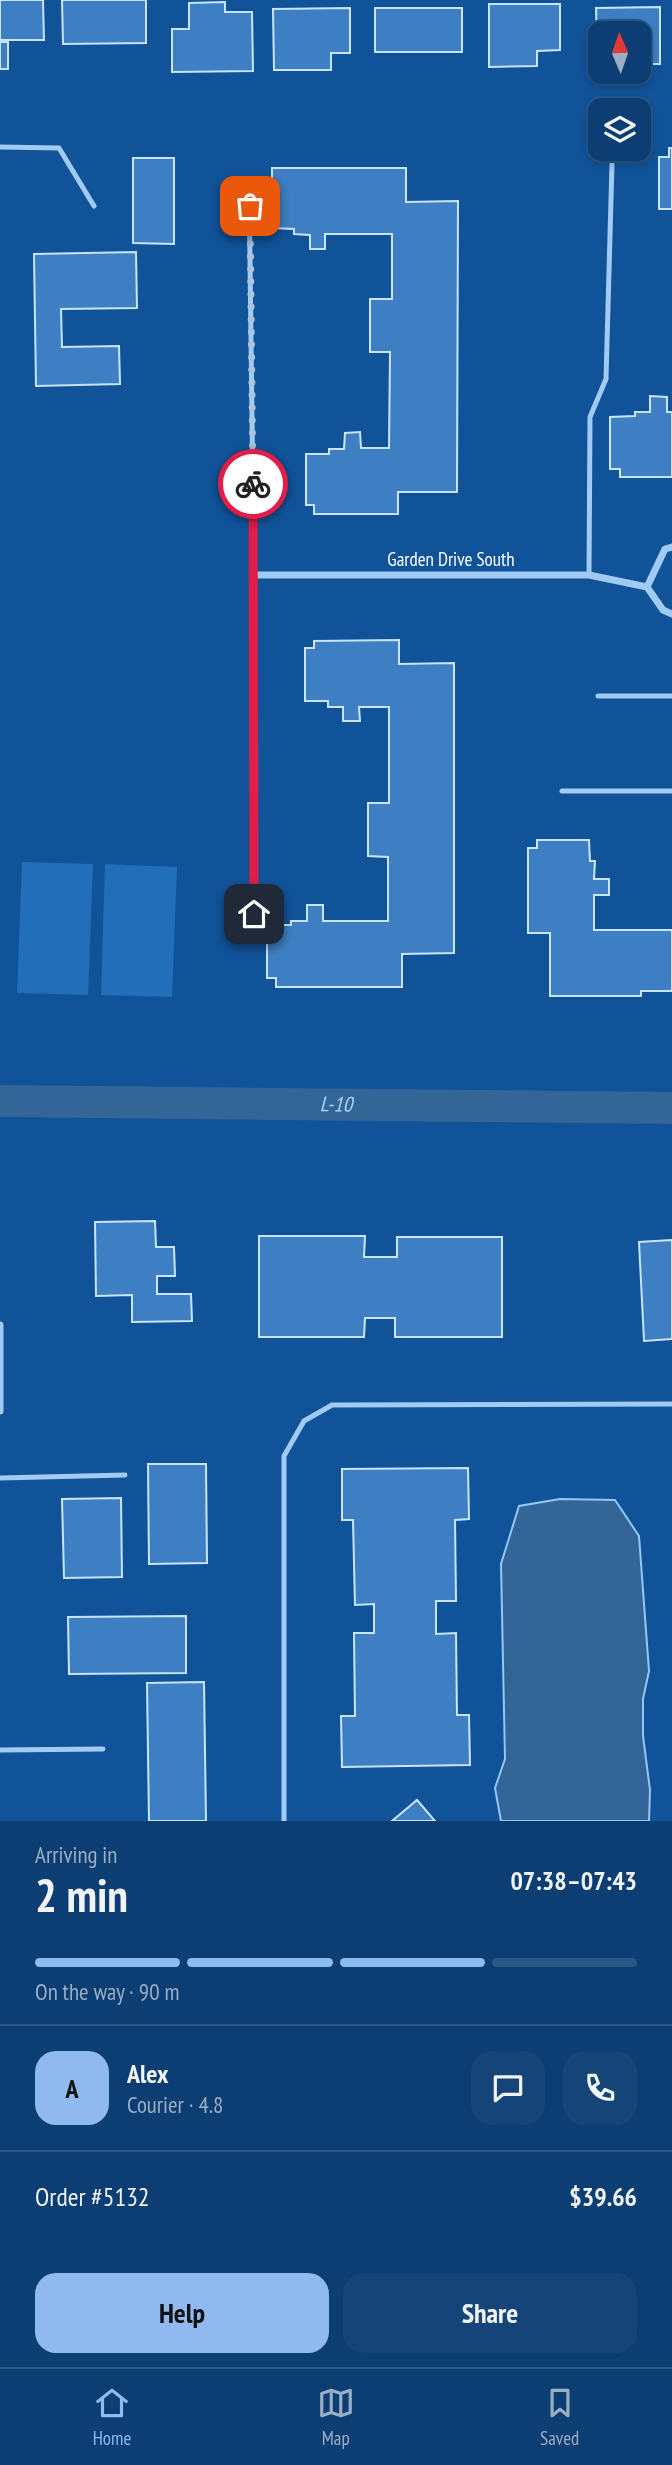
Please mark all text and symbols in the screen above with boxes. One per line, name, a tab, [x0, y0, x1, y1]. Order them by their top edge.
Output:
north arrow	[588, 21, 651, 84]
map controls	[588, 21, 651, 161]
button: layers	[588, 98, 651, 161]
pin	[220, 176, 280, 236]
icon: bag	[231, 187, 269, 225]
courier	[218, 449, 288, 519]
icon: bike	[234, 465, 272, 503]
street label: Garden Drive South	[387, 547, 515, 571]
pin	[224, 884, 284, 944]
icon: home	[235, 895, 273, 933]
water label: L-10	[320, 1090, 355, 1118]
text: Arriving in	[35, 1840, 117, 1869]
text: 07:38–07:43	[510, 1864, 637, 1897]
text: 2 min	[35, 1865, 128, 1925]
text: On the way · 90 m	[35, 1977, 179, 2006]
button: chat	[471, 2051, 545, 2125]
button: phone	[563, 2051, 637, 2125]
text: Alex	[127, 2057, 168, 2090]
text: A	[65, 2072, 79, 2105]
text: Courier · 4.8	[127, 2090, 223, 2119]
text: Order #5132	[35, 2180, 150, 2213]
text: $39.66	[569, 2180, 637, 2213]
button: Help	[35, 2273, 329, 2353]
button: Share	[343, 2273, 637, 2353]
tab: Home	[93, 2384, 131, 2450]
tab: Map	[317, 2384, 355, 2450]
tab: Saved	[540, 2384, 579, 2450]

